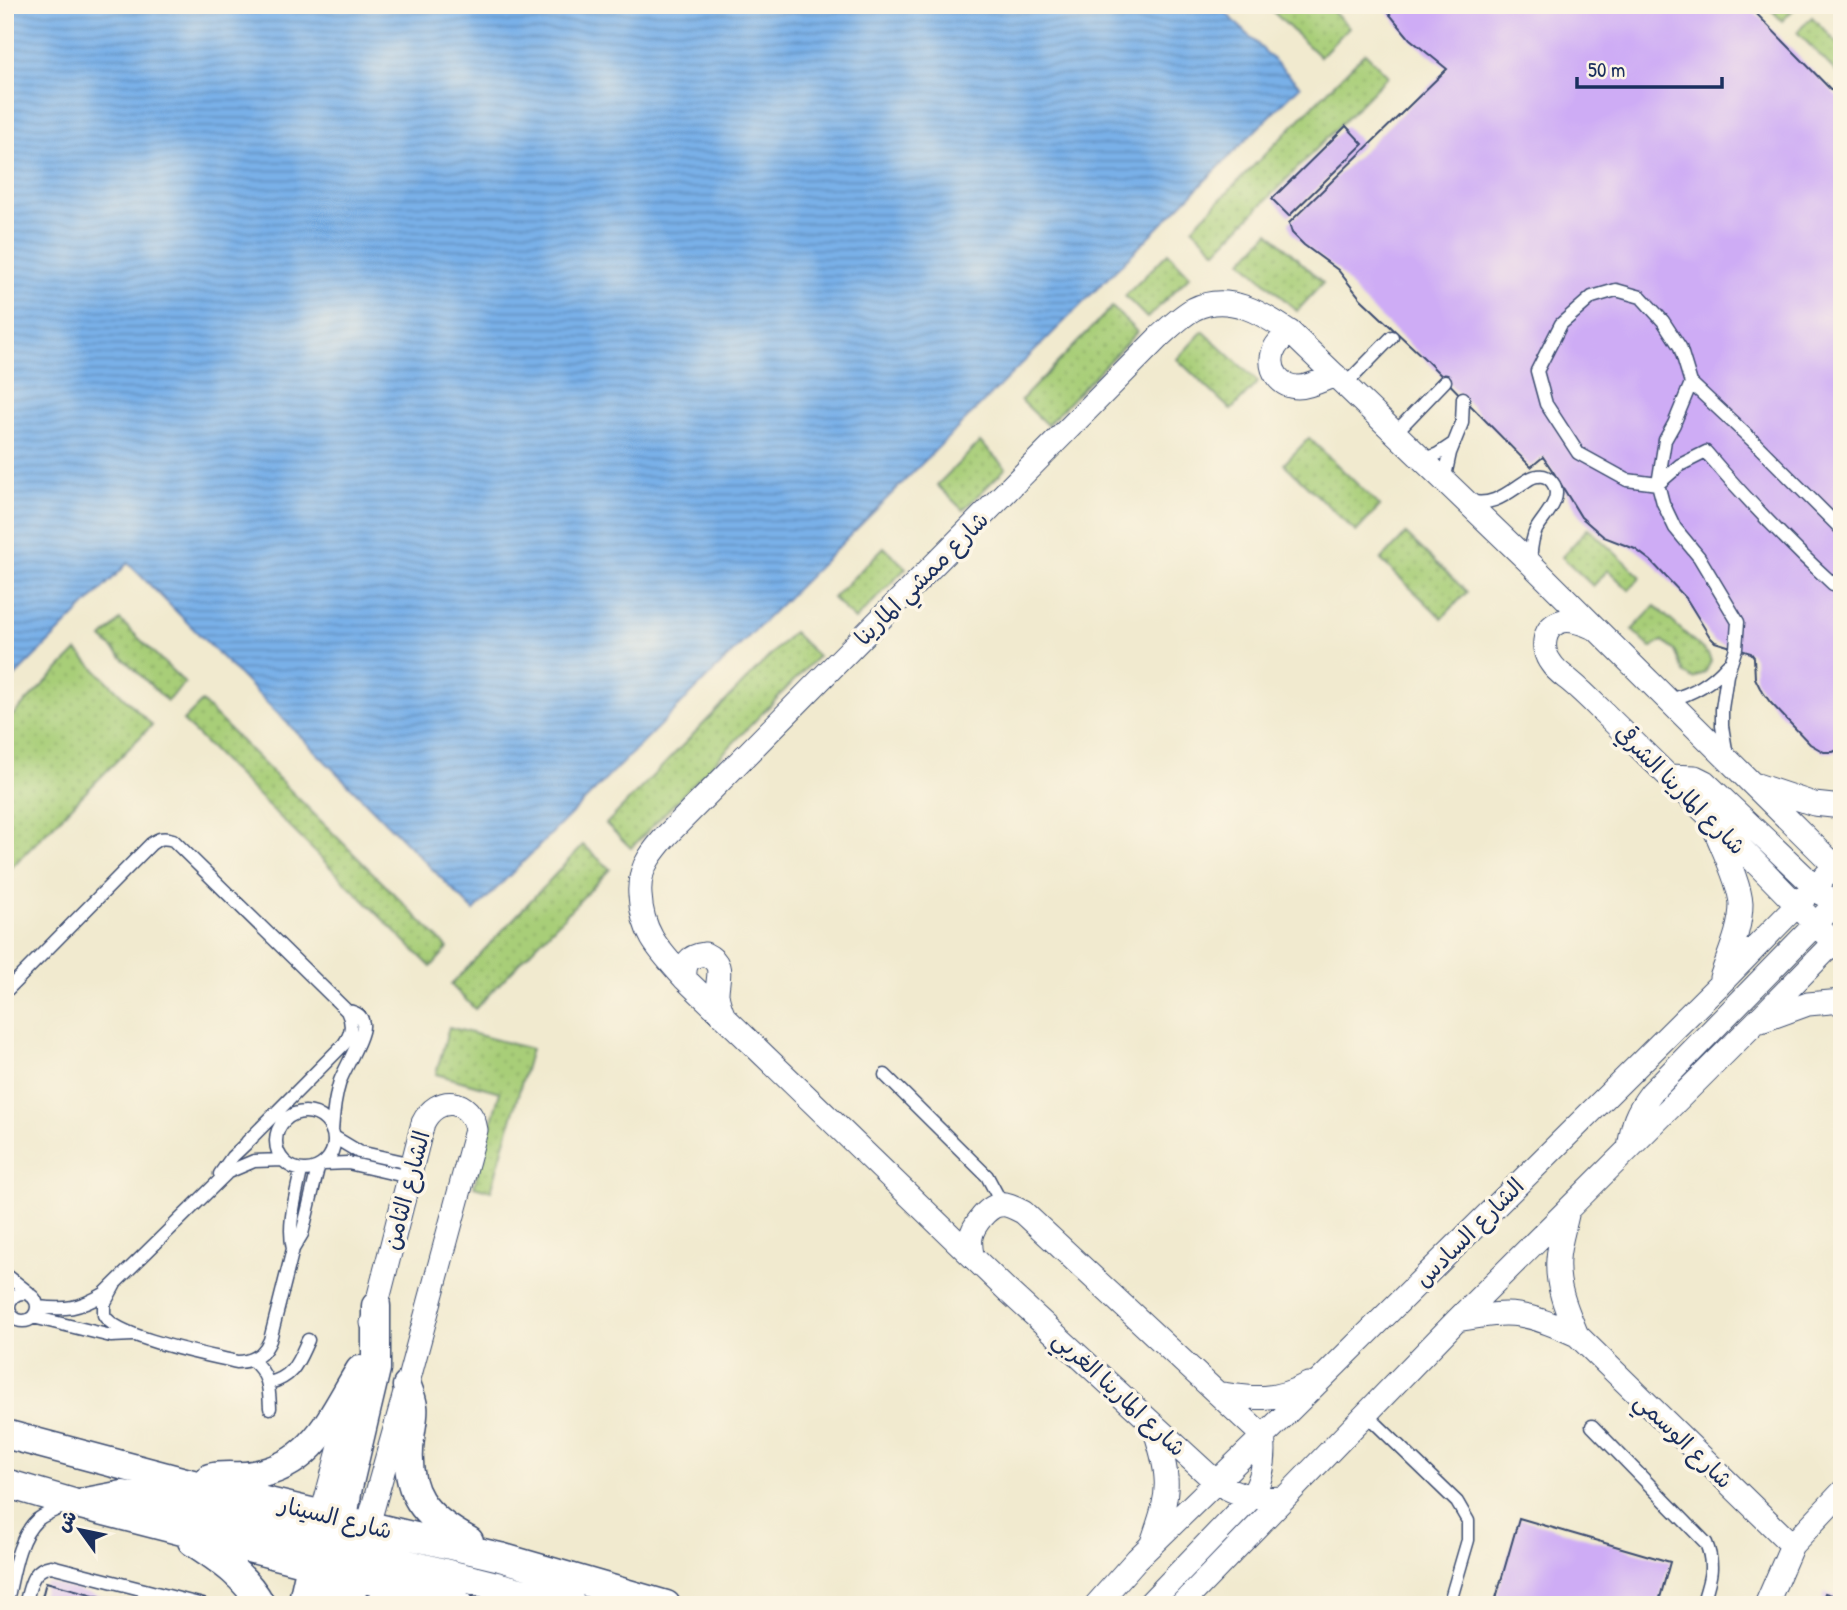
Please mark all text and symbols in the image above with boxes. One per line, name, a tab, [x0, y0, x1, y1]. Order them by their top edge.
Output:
scale bar	[1577, 46, 1723, 90]
text: 50 m	[1588, 55, 1625, 84]
street label: شارع ممشي المارينا	[847, 504, 999, 656]
street label: شارع المارينا الشرقي	[1608, 717, 1753, 862]
street label: الشارع الثامن	[375, 1127, 438, 1253]
street label: الشارع السادس	[1408, 1171, 1531, 1294]
street label: شارع المارينا الغربي	[1043, 1323, 1193, 1467]
street label: شارع الوسمي	[1624, 1385, 1740, 1499]
street label: شارع السينار	[274, 1488, 396, 1547]
north arrow	[46, 1494, 116, 1564]
text: ش	[49, 1505, 82, 1537]

